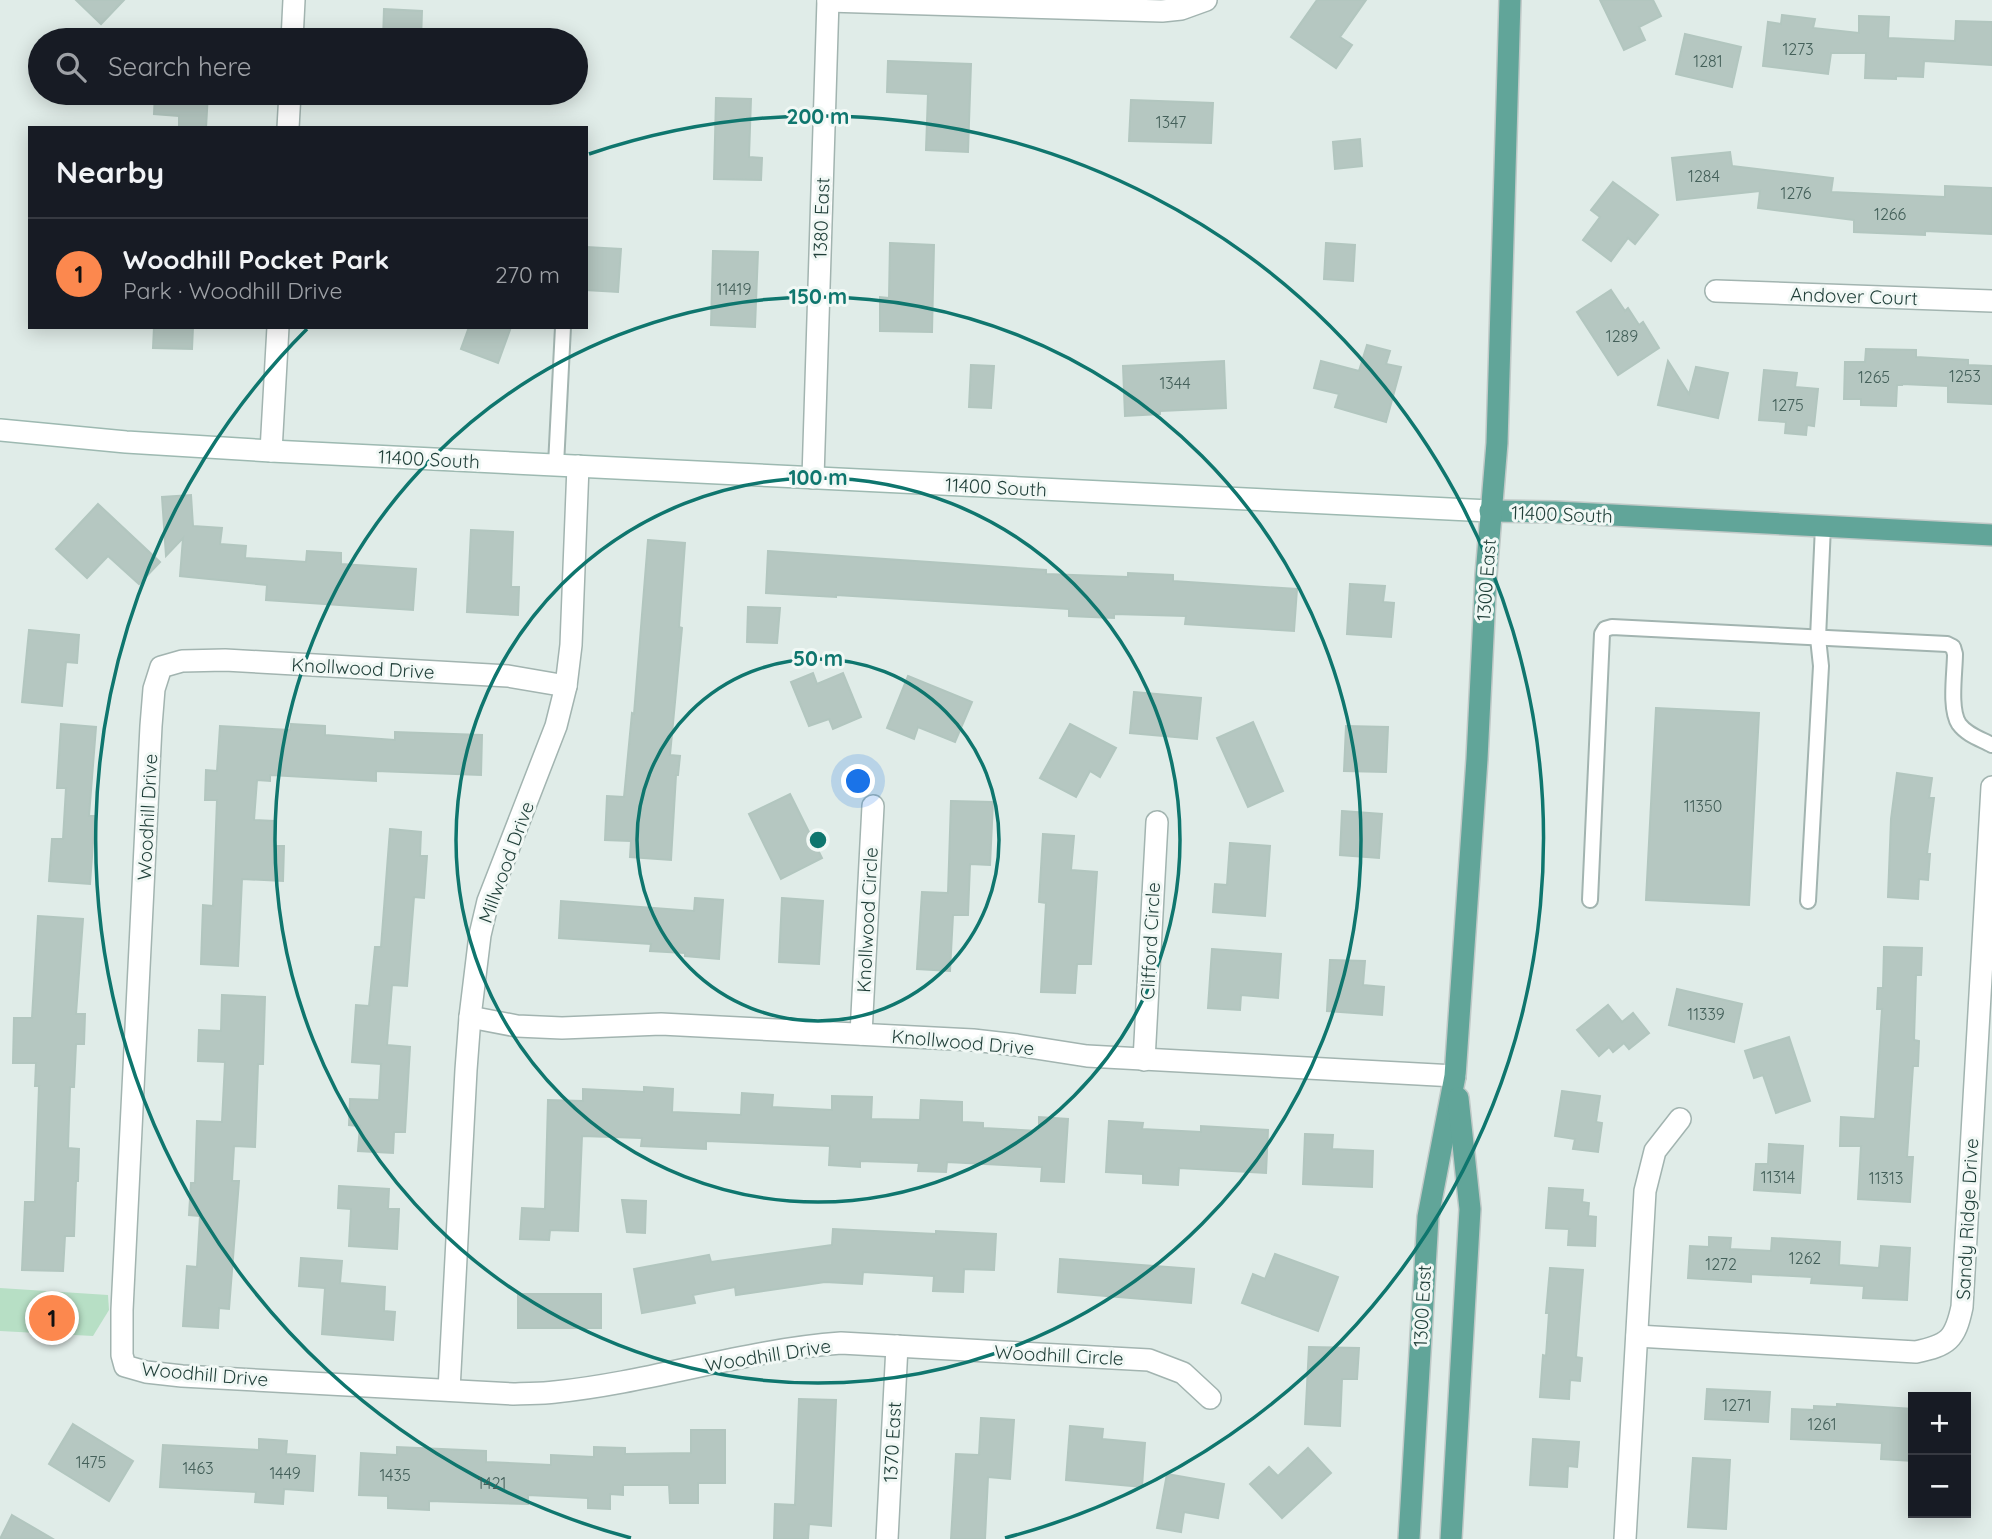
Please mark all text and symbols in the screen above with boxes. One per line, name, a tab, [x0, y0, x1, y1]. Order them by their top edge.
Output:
search box	[28, 28, 588, 105]
house number: 1273	[1782, 39, 1814, 59]
icon: search	[52, 48, 90, 86]
text: Search here	[108, 50, 252, 83]
house number: 1281	[1693, 51, 1723, 71]
text: 200 m	[787, 103, 849, 129]
house number: 1347	[1156, 112, 1186, 132]
text: Nearby	[56, 153, 164, 191]
house number: 1284	[1688, 166, 1720, 186]
street label: 1380 East	[808, 177, 834, 259]
house number: 1276	[1781, 183, 1812, 203]
house number: 1266	[1874, 204, 1906, 224]
text: Woodhill Pocket Park	[123, 243, 389, 276]
text: 1	[75, 260, 83, 289]
text: 270 m	[495, 260, 560, 289]
text: Park · Woodhill Drive	[123, 276, 343, 305]
house number: 11419	[717, 279, 751, 299]
street label: Andover Court	[1790, 282, 1918, 310]
text: 150 m	[789, 283, 847, 309]
house number: 1289	[1606, 326, 1638, 346]
house number: 1253	[1949, 366, 1981, 386]
house number: 1265	[1858, 367, 1890, 387]
house number: 1344	[1159, 373, 1191, 393]
house number: 1275	[1772, 395, 1804, 415]
street label: 11400 South	[378, 444, 480, 474]
text: 100 m	[788, 464, 848, 490]
street label: 11400 South	[945, 472, 1047, 502]
street label: 11400 South	[1511, 500, 1613, 528]
street label: 1300 East	[1471, 538, 1501, 622]
text: 50 m	[793, 645, 843, 671]
street label: Knollwood Drive	[291, 652, 435, 684]
street label: Woodhill Drive	[132, 753, 162, 881]
your location	[841, 764, 875, 798]
house number: 11350	[1684, 796, 1722, 816]
street label: Millwood Drive	[473, 798, 539, 926]
centre of rings	[806, 828, 830, 852]
street label: Knollwood Circle	[851, 847, 883, 993]
street label: Clifford Circle	[1135, 882, 1165, 1000]
house number: 11339	[1687, 1004, 1725, 1024]
street label: Knollwood Drive	[891, 1024, 1035, 1060]
street label: Sandy Ridge Drive	[1951, 1137, 1983, 1301]
house number: 11314	[1761, 1167, 1795, 1187]
house number: 11313	[1869, 1168, 1903, 1188]
house number: 1262	[1789, 1248, 1821, 1268]
house number: 1272	[1705, 1254, 1737, 1274]
street label: 1300 East	[1408, 1264, 1436, 1348]
pin: 1	[29, 1292, 75, 1344]
street label: Woodhill Drive	[703, 1333, 833, 1377]
street label: Woodhill Circle	[994, 1340, 1124, 1370]
street label: Woodhill Drive	[141, 1357, 269, 1391]
map controls	[1908, 1392, 1971, 1518]
button: +	[1908, 1392, 1971, 1455]
house number: 1271	[1722, 1395, 1752, 1415]
street label: 1370 East	[878, 1401, 906, 1483]
house number: 1261	[1807, 1414, 1837, 1434]
house number: 1475	[76, 1452, 106, 1472]
button: −	[1908, 1455, 1971, 1518]
house number: 1463	[182, 1458, 214, 1478]
house number: 1449	[269, 1463, 301, 1483]
house number: 1435	[379, 1465, 411, 1485]
house number: 1421	[478, 1473, 506, 1493]

